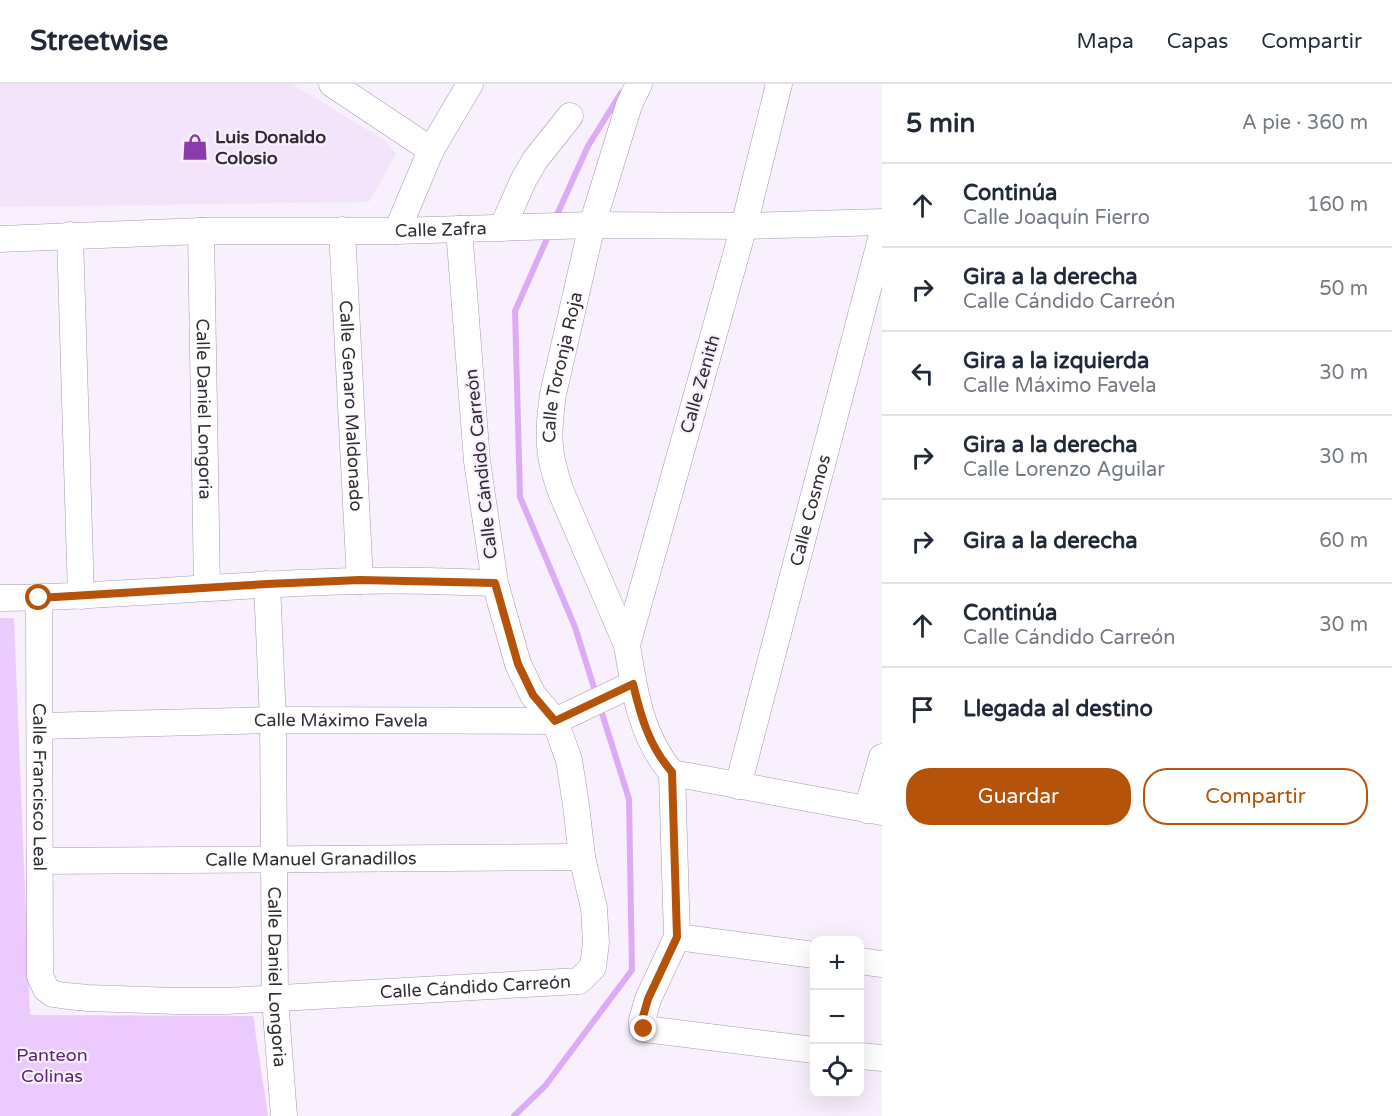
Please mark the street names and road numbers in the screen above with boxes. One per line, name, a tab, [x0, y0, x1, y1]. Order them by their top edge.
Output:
street label: Calle Zafra	[395, 217, 487, 242]
street label: Calle Toronja Roja	[538, 290, 587, 443]
street label: Calle Genaro Maldonado	[335, 300, 367, 512]
street label: Calle Daniel Longoria	[191, 318, 217, 500]
street label: Calle Zenith	[675, 332, 725, 436]
street label: Calle Cándido Carreón	[460, 368, 502, 560]
street label: Calle Cosmos	[785, 452, 835, 568]
street label: Calle Francisco Leal	[28, 703, 51, 871]
street label: Calle Máximo Favela	[254, 709, 428, 732]
street label: Calle Manuel Granadillos	[205, 847, 417, 871]
street label: Calle Daniel Longoria	[263, 886, 291, 1068]
street label: Calle Cándido Carreón	[379, 970, 571, 1003]

